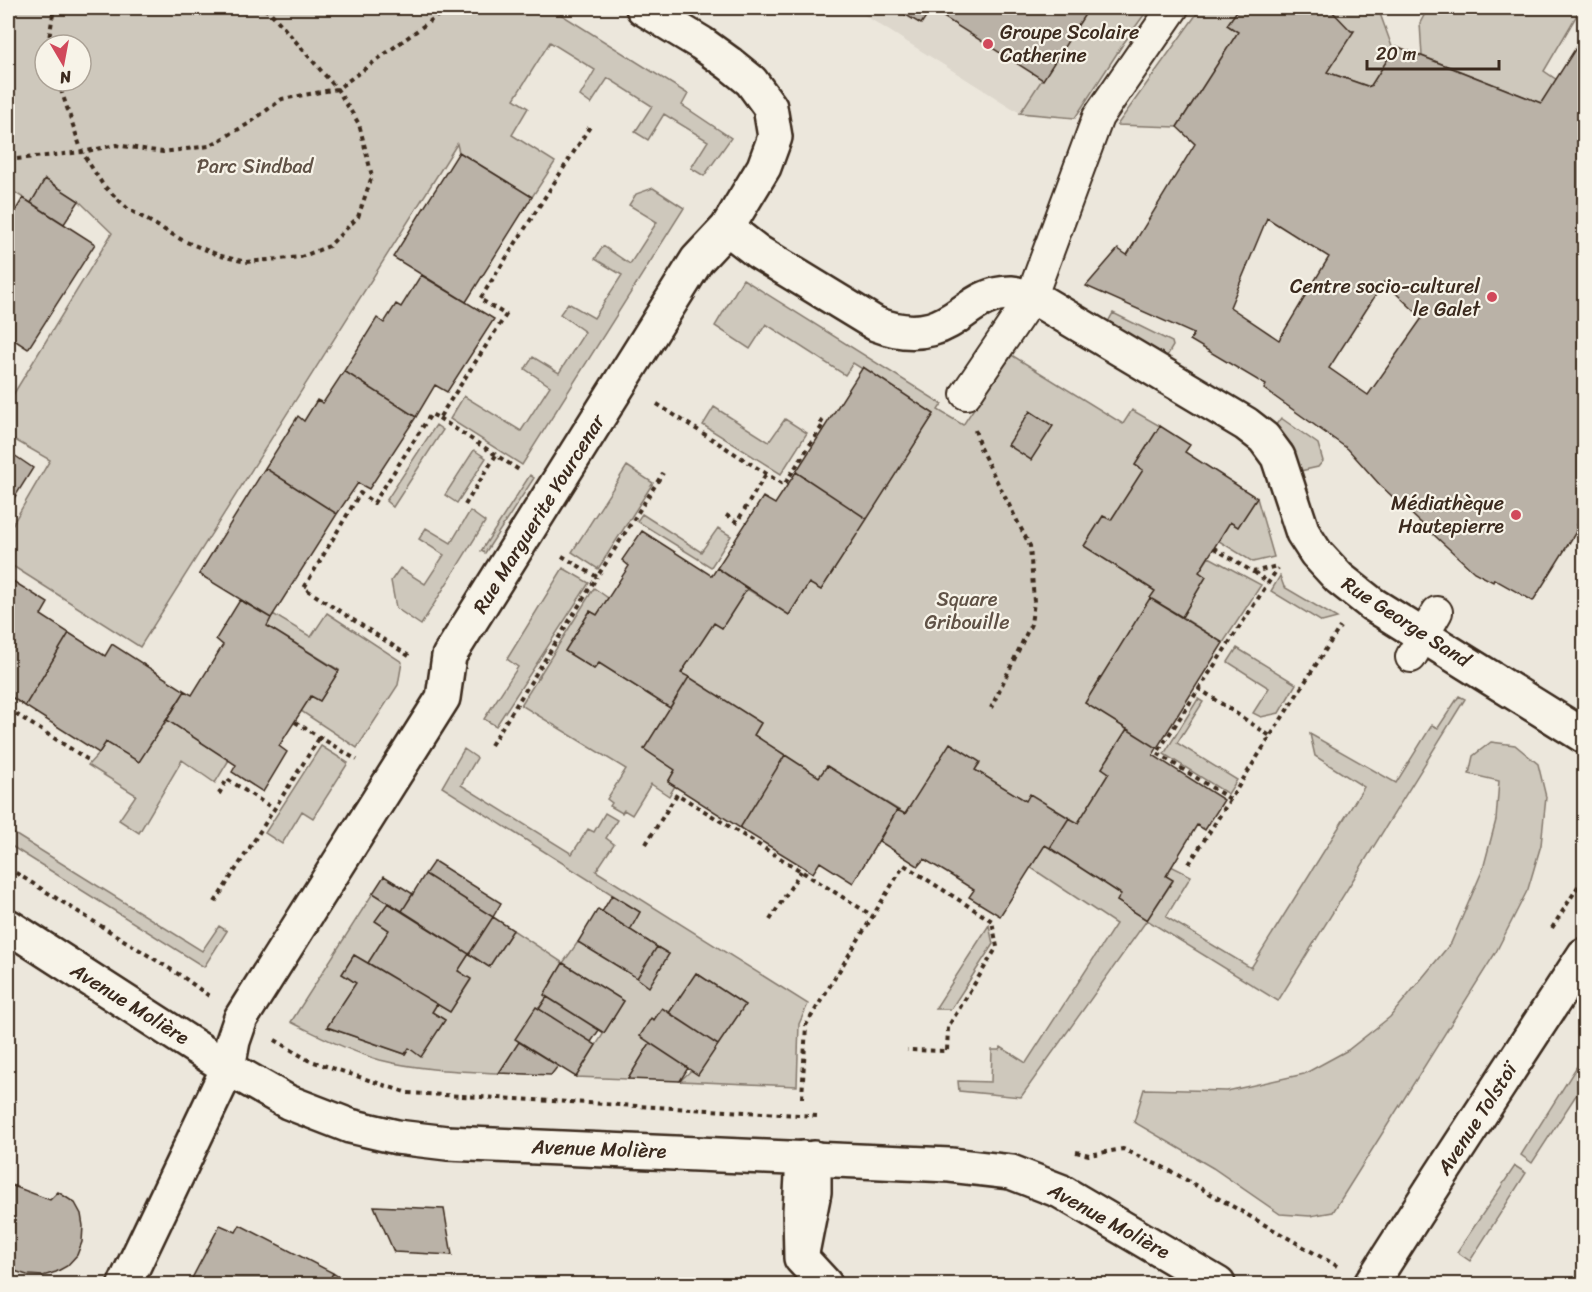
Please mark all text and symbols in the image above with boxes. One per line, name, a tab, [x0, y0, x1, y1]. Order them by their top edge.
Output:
place label: Groupe Scolaire Catherine	[1000, 15, 1139, 73]
north arrow	[33, 33, 93, 93]
scale bar	[1367, 33, 1499, 71]
marker: Groupe Scolaire Catherine	[981, 37, 995, 51]
text: 20 m	[1376, 38, 1416, 70]
text: N	[57, 62, 74, 93]
park label: Parc Sindbad	[197, 149, 315, 184]
place label: Centre socio-culturel le Galet	[1290, 269, 1481, 327]
marker: Centre socio-culturel le Galet	[1485, 290, 1499, 304]
street label: Rue Marguerite Yourcenar	[463, 406, 616, 621]
place label: Médiathèque Hautepierre	[1391, 486, 1504, 544]
marker: Médiathèque Hautepierre	[1509, 508, 1523, 522]
street label: Rue George Sand	[1334, 567, 1479, 678]
park label: Square Gribouille	[925, 582, 1009, 640]
street label: Avenue Molière	[63, 953, 197, 1055]
street label: Avenue Tolstoï	[1427, 1053, 1528, 1183]
street label: Avenue Molière	[530, 1129, 667, 1169]
street label: Avenue Molière	[1041, 1173, 1177, 1269]

